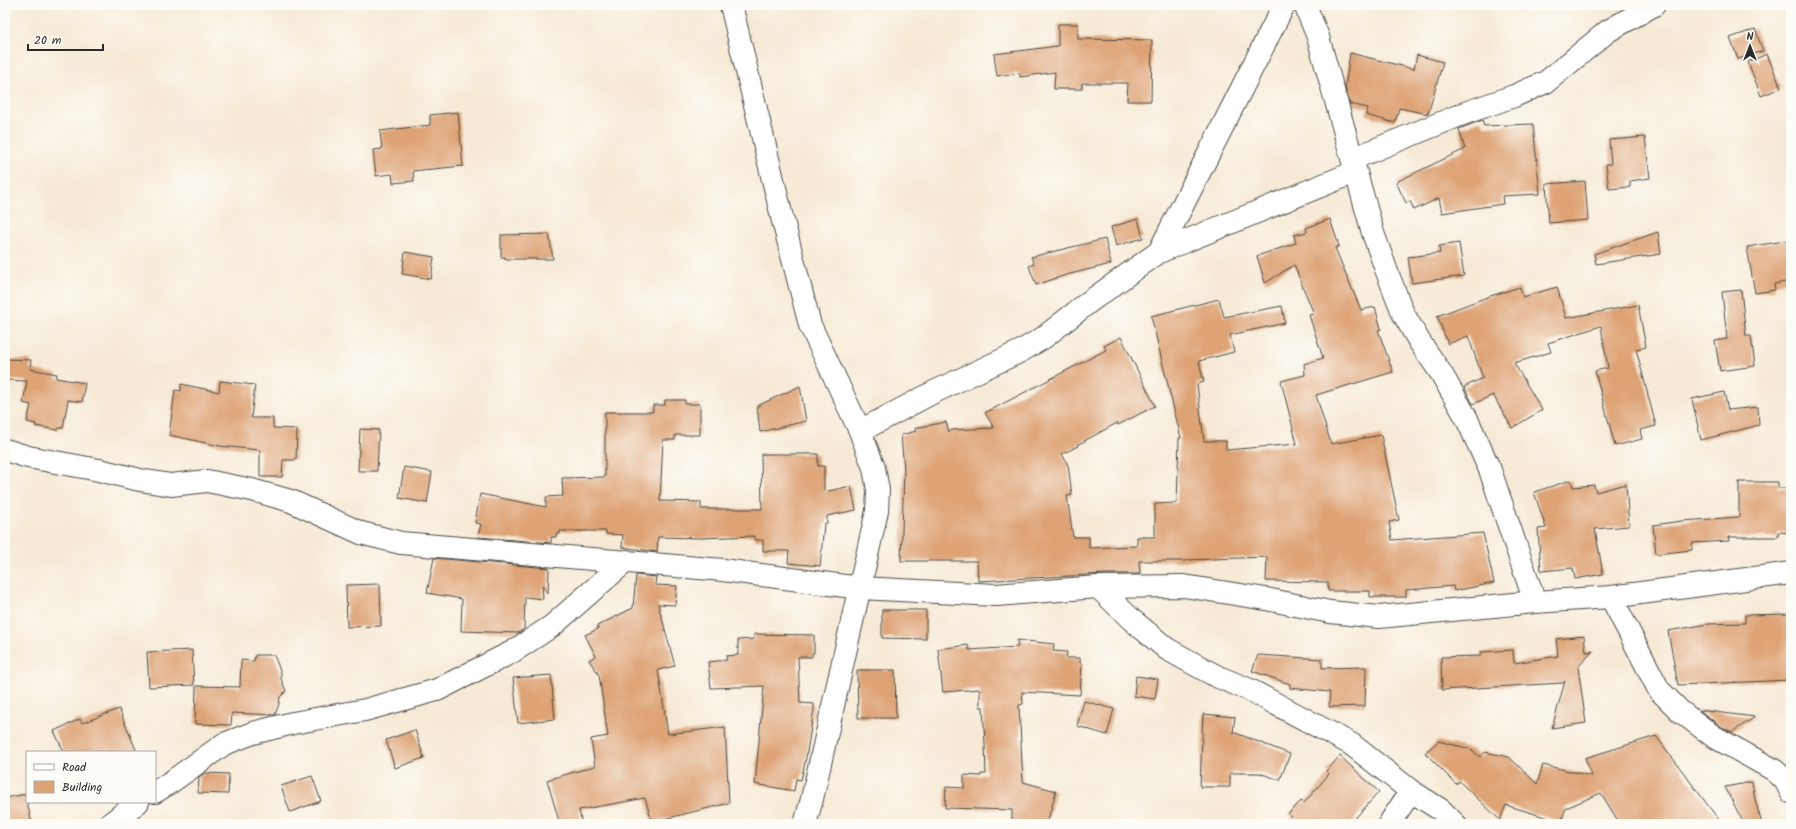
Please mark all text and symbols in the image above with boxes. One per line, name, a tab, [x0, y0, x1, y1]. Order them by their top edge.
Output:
scale bar	[28, 26, 103, 52]
north arrow	[1730, 26, 1770, 66]
text: N	[1747, 28, 1754, 46]
text: 20 m	[34, 31, 62, 50]
legend	[26, 751, 156, 803]
text: Road	[62, 758, 87, 777]
text: Building	[62, 778, 102, 797]

